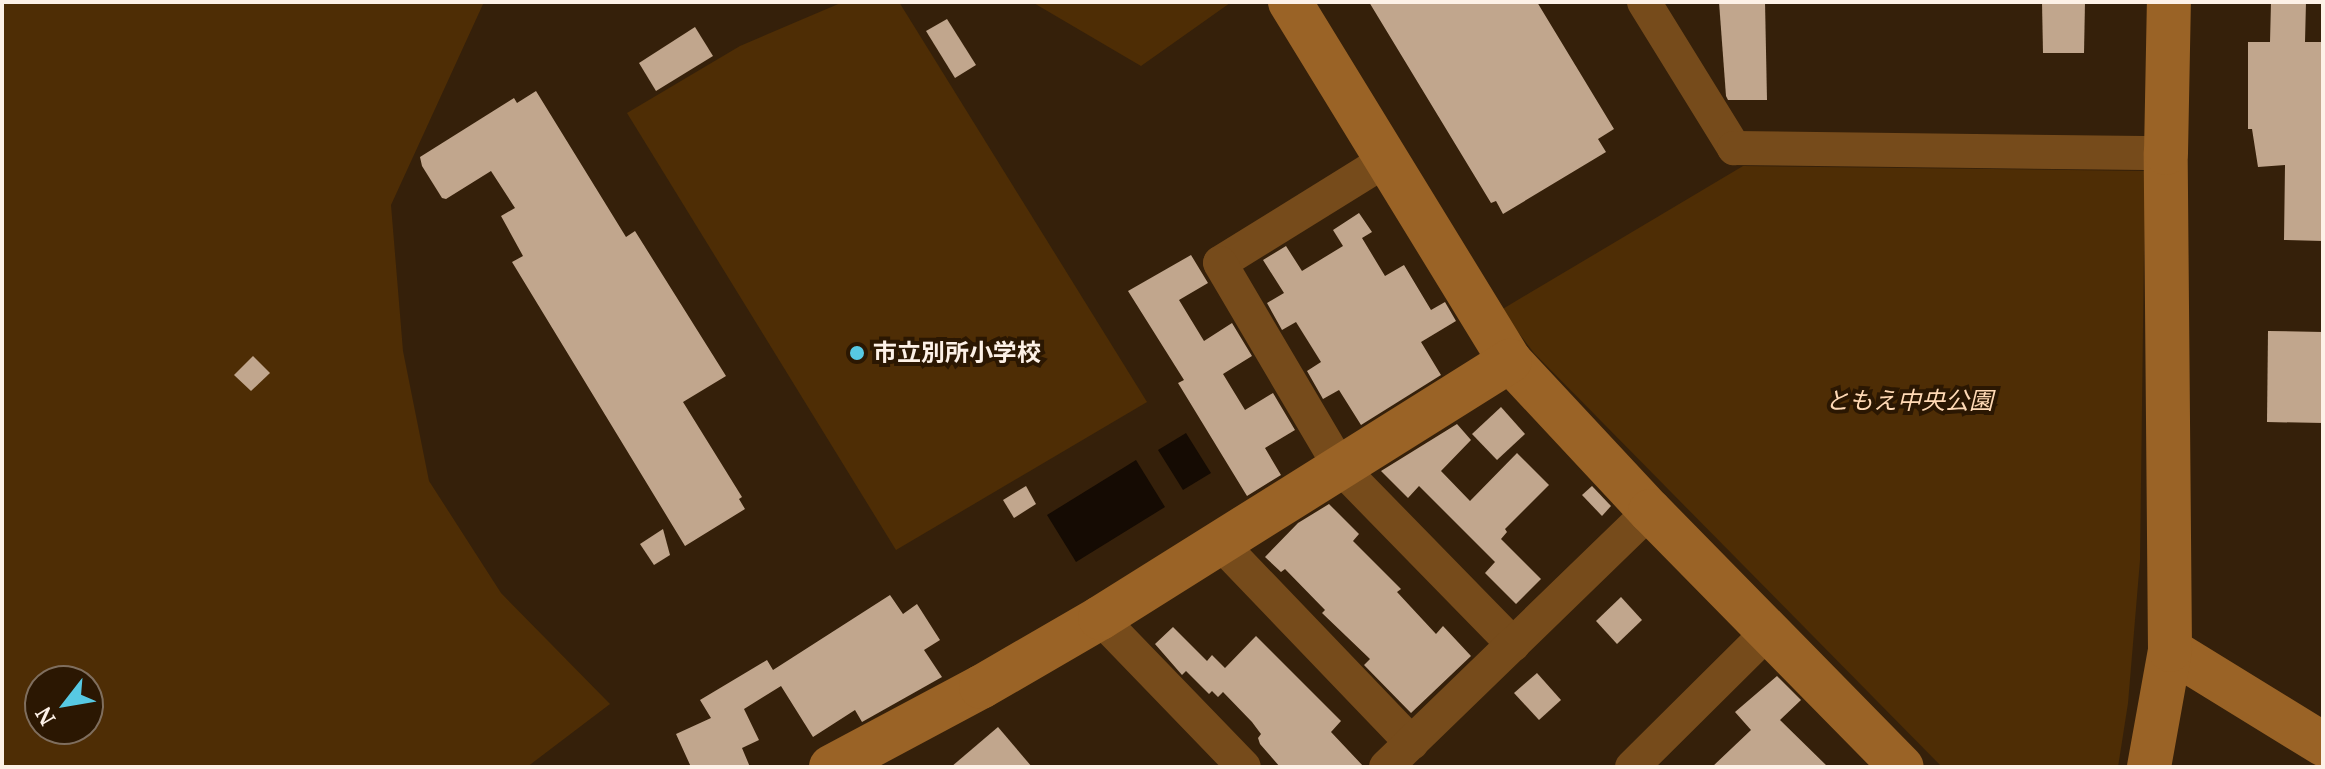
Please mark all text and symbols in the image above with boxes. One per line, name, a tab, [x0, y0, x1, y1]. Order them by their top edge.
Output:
place label: 市立別所小学校	[873, 339, 1041, 367]
marker: 市立別所小学校	[848, 344, 866, 362]
park label: ともえ中央公園	[1825, 387, 1993, 415]
north arrow	[24, 665, 104, 745]
text: N	[28, 702, 61, 731]

